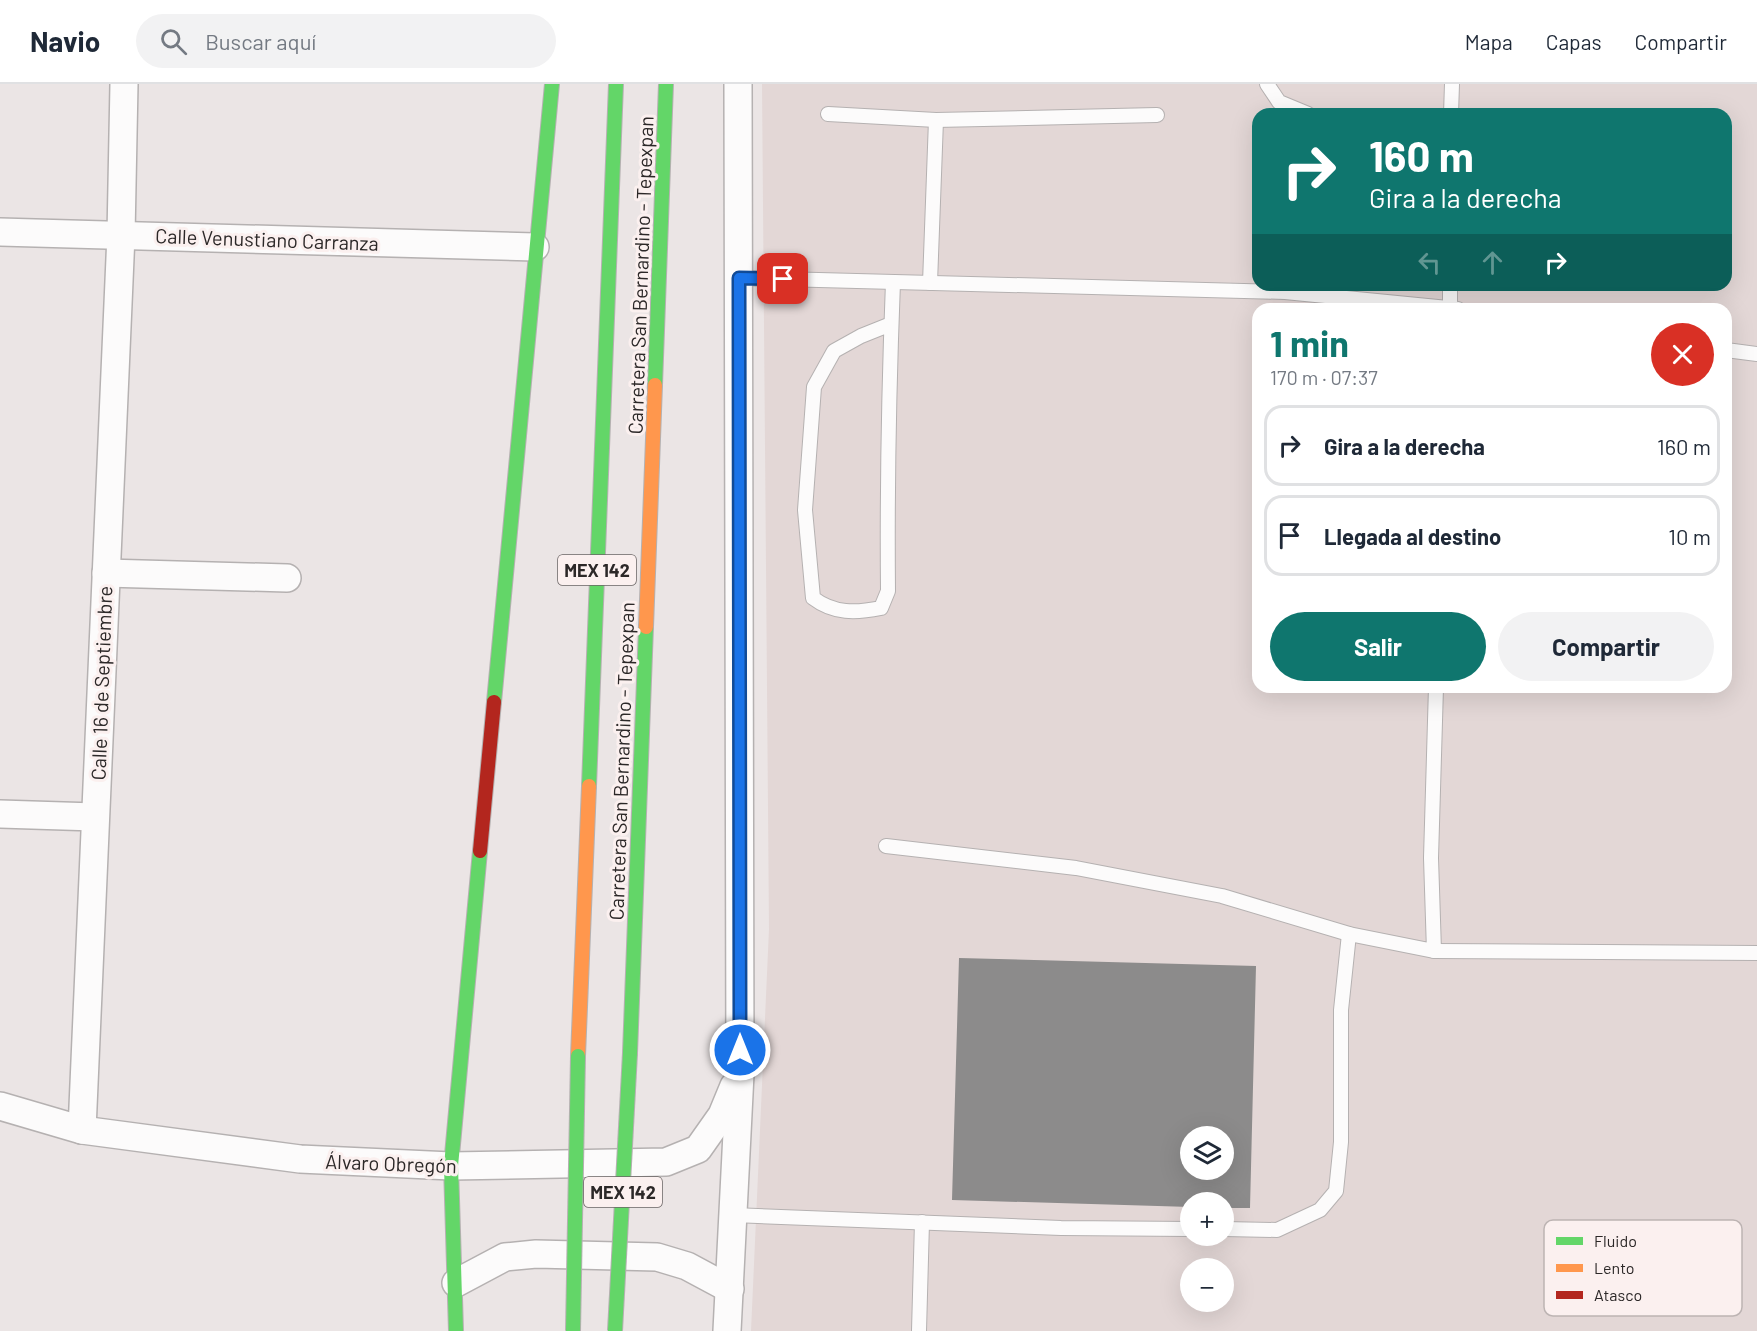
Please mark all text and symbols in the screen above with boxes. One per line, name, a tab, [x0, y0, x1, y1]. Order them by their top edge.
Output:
search box	[136, 14, 556, 68]
text: Navio	[30, 24, 100, 58]
icon: search	[157, 25, 190, 58]
text: Buscar aquí	[205, 28, 316, 54]
text: Mapa	[1465, 29, 1513, 54]
text: Capas	[1546, 29, 1602, 54]
text: Compartir	[1635, 29, 1727, 54]
street label: Carretera San Bernardino - Tepexpan	[622, 115, 658, 435]
text: 160 m	[1369, 130, 1474, 180]
icon: right	[1270, 132, 1348, 210]
text: Gira a la derecha	[1369, 181, 1562, 213]
street label: Calle Venustiano Carranza	[155, 223, 379, 255]
icon: left	[1413, 246, 1446, 279]
icon: ahead	[1476, 246, 1509, 279]
icon: right	[1539, 246, 1572, 279]
pin	[757, 253, 808, 304]
icon: arrive	[766, 262, 799, 295]
text: 1 min	[1270, 321, 1349, 364]
button: close	[1651, 323, 1714, 386]
text: 170 m · 07:37	[1270, 365, 1378, 389]
icon: right	[1273, 429, 1306, 462]
text: Gira a la derecha	[1324, 433, 1485, 459]
text: 160 m	[1657, 433, 1711, 459]
icon: arrive	[1273, 519, 1306, 552]
text: Llegada al destino	[1324, 523, 1501, 549]
text: 10 m	[1668, 523, 1711, 549]
road number: MEX 142	[558, 555, 636, 585]
street label: Calle 16 de Septiembre	[86, 585, 116, 781]
street label: Carretera San Bernardino - Tepexpan	[603, 601, 639, 921]
button: Salir	[1270, 612, 1486, 681]
button: Compartir	[1498, 612, 1714, 681]
position arrow	[708, 1018, 772, 1082]
map controls	[1180, 1126, 1234, 1312]
button: layers	[1180, 1126, 1234, 1180]
street label: Álvaro Obregón	[325, 1149, 457, 1177]
road number: MEX 142	[584, 1177, 662, 1207]
button: +	[1180, 1192, 1234, 1246]
legend	[1544, 1220, 1742, 1316]
text: Fluido	[1594, 1231, 1637, 1250]
button: −	[1180, 1258, 1234, 1312]
text: Lento	[1594, 1258, 1635, 1277]
text: Atasco	[1594, 1285, 1642, 1304]

